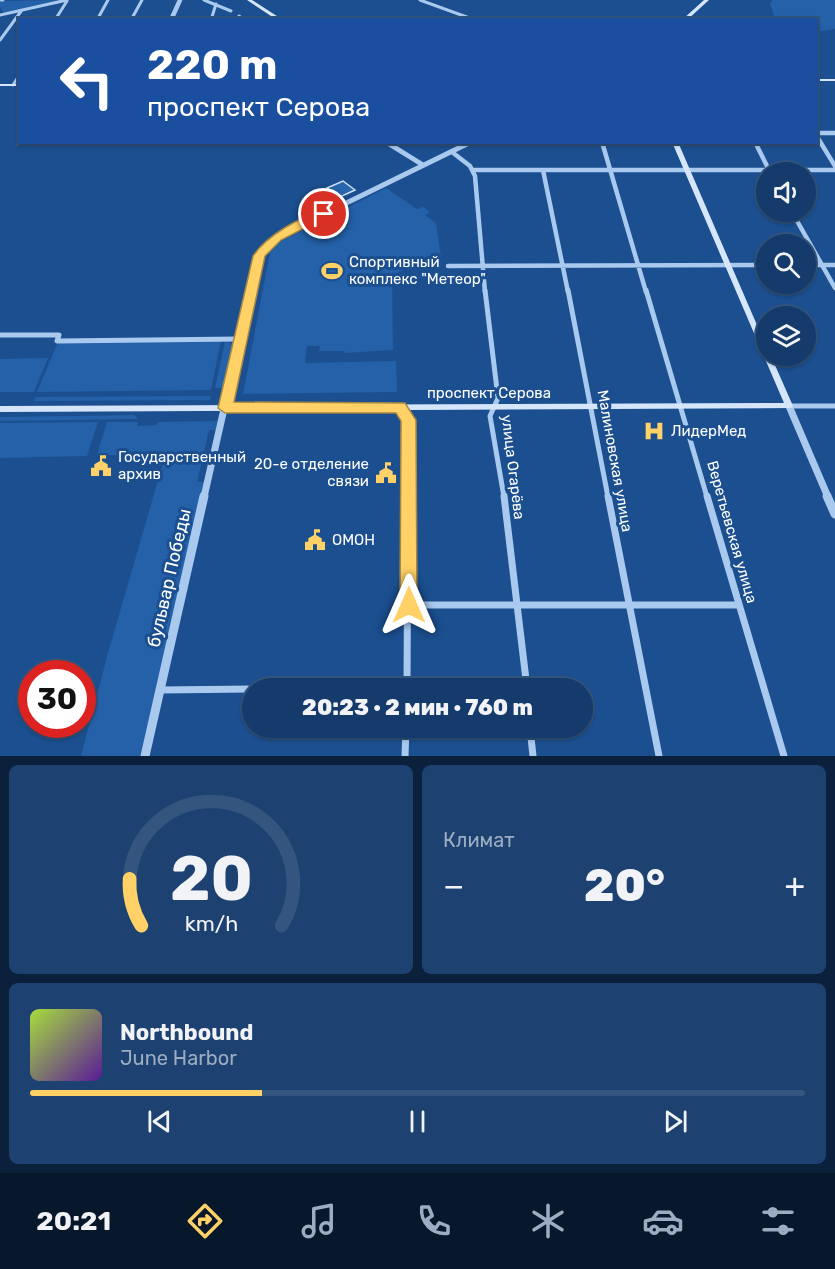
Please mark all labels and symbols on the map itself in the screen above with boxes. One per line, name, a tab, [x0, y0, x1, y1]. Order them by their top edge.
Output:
pin	[298, 188, 349, 239]
place label: Спортивный комплекс "Метеор"	[349, 253, 486, 288]
sports icon: Спортивный комплекс "Метеор"	[320, 259, 344, 283]
street label: проспект Серова	[427, 384, 551, 402]
street label: Малиновская улица	[594, 389, 636, 533]
street label: улица Огарёва	[498, 413, 528, 521]
hospital icon: ЛидерМед	[642, 419, 666, 443]
place label: ЛидерМед	[671, 422, 746, 440]
place label: Государственный архив	[118, 448, 246, 483]
public building icon: Государственный архив	[89, 454, 113, 478]
place label: 20-е отделение связи	[254, 455, 369, 490]
street label: Веретьевская улица	[703, 459, 761, 605]
public building icon: 20-е отделение связи	[374, 461, 398, 485]
street label: бульвар Победы	[142, 507, 196, 649]
public building icon: ОМОН	[303, 528, 327, 552]
place label: ОМОН	[332, 531, 375, 549]
position arrow	[377, 573, 441, 637]
speed limit sign: 30	[18, 660, 96, 738]

